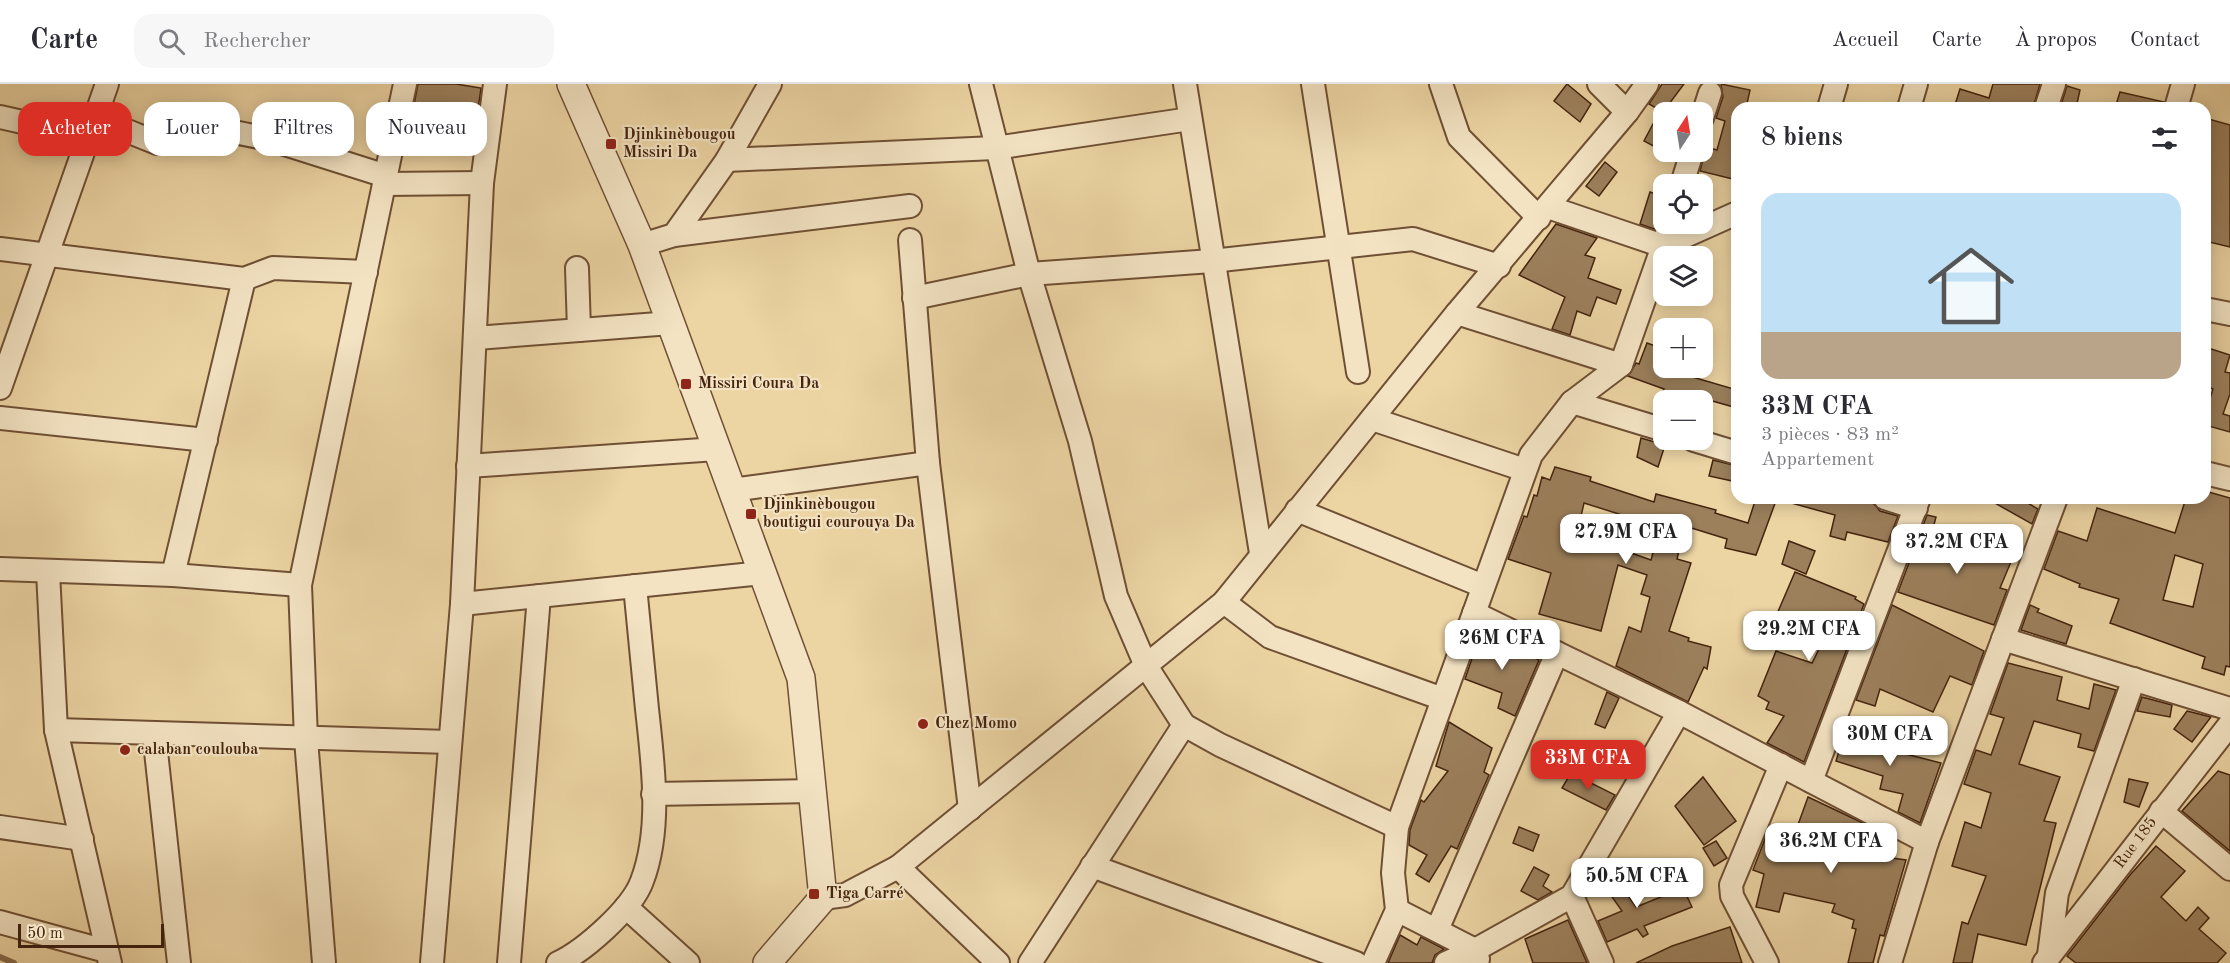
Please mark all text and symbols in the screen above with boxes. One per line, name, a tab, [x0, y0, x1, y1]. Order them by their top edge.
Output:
search box	[134, 14, 554, 68]
icon: search	[155, 25, 188, 58]
text: Carte	[30, 27, 98, 55]
text: Rechercher	[203, 30, 311, 52]
text: Accueil	[1832, 30, 1899, 51]
text: Carte	[1932, 30, 1982, 51]
text: À propos	[2015, 30, 2097, 51]
text: Contact	[2130, 30, 2200, 51]
chip: Acheter	[18, 102, 132, 156]
chip: Louer	[144, 102, 240, 156]
chip: Filtres	[252, 102, 354, 156]
chip: Nouveau	[366, 102, 487, 156]
north arrow	[1653, 102, 1713, 162]
map controls	[1653, 102, 1713, 450]
icon: filters	[2148, 122, 2181, 155]
text: 8 biens	[1761, 125, 1843, 151]
place label: Djinkinèbougou Missiri Da	[623, 127, 736, 161]
marker: Djinkinèbougou Missiri Da	[604, 137, 618, 151]
button: locate	[1653, 174, 1713, 234]
icon: home	[1917, 232, 2025, 340]
button: layers	[1653, 246, 1713, 306]
button: +	[1653, 318, 1713, 378]
place label: Missiri Coura Da	[698, 376, 819, 392]
marker: Missiri Coura Da	[679, 377, 693, 391]
button: −	[1653, 390, 1713, 450]
text: 33M CFA	[1761, 394, 1873, 420]
text: 3 pièces · 83 m²	[1761, 425, 1899, 445]
text: Appartement	[1761, 450, 1874, 470]
place label: Djinkinèbougou boutigui courouya Da	[763, 497, 915, 531]
marker: Djinkinèbougou boutigui courouya Da	[744, 507, 758, 521]
pin: 27.9M CFA	[1557, 514, 1695, 565]
text: 27.9M CFA	[1574, 523, 1678, 543]
pin: 37.2M CFA	[1888, 524, 2026, 575]
text: 37.2M CFA	[1905, 533, 2009, 553]
pin: 29.2M CFA	[1740, 611, 1878, 662]
pin: 26M CFA	[1447, 620, 1557, 671]
text: 29.2M CFA	[1757, 620, 1861, 640]
text: 26M CFA	[1459, 629, 1545, 649]
place label: Chez Momo	[935, 716, 1017, 732]
pin: 30M CFA	[1835, 716, 1945, 767]
marker: Chez Momo	[916, 717, 930, 731]
text: 30M CFA	[1847, 725, 1933, 745]
pin: 33M CFA	[1533, 740, 1643, 791]
place label: calaban coulouba	[137, 742, 258, 758]
marker: calaban coulouba	[118, 743, 132, 757]
text: 33M CFA	[1545, 749, 1631, 769]
street label: Rue 185	[2112, 814, 2160, 872]
pin: 36.2M CFA	[1762, 823, 1900, 874]
text: 36.2M CFA	[1779, 832, 1883, 852]
pin: 50.5M CFA	[1568, 858, 1706, 909]
text: 50.5M CFA	[1585, 867, 1689, 887]
place label: Tiga Carré	[826, 886, 904, 902]
marker: Tiga Carré	[807, 887, 821, 901]
scale bar	[18, 921, 164, 948]
text: 50 m	[27, 926, 63, 942]

